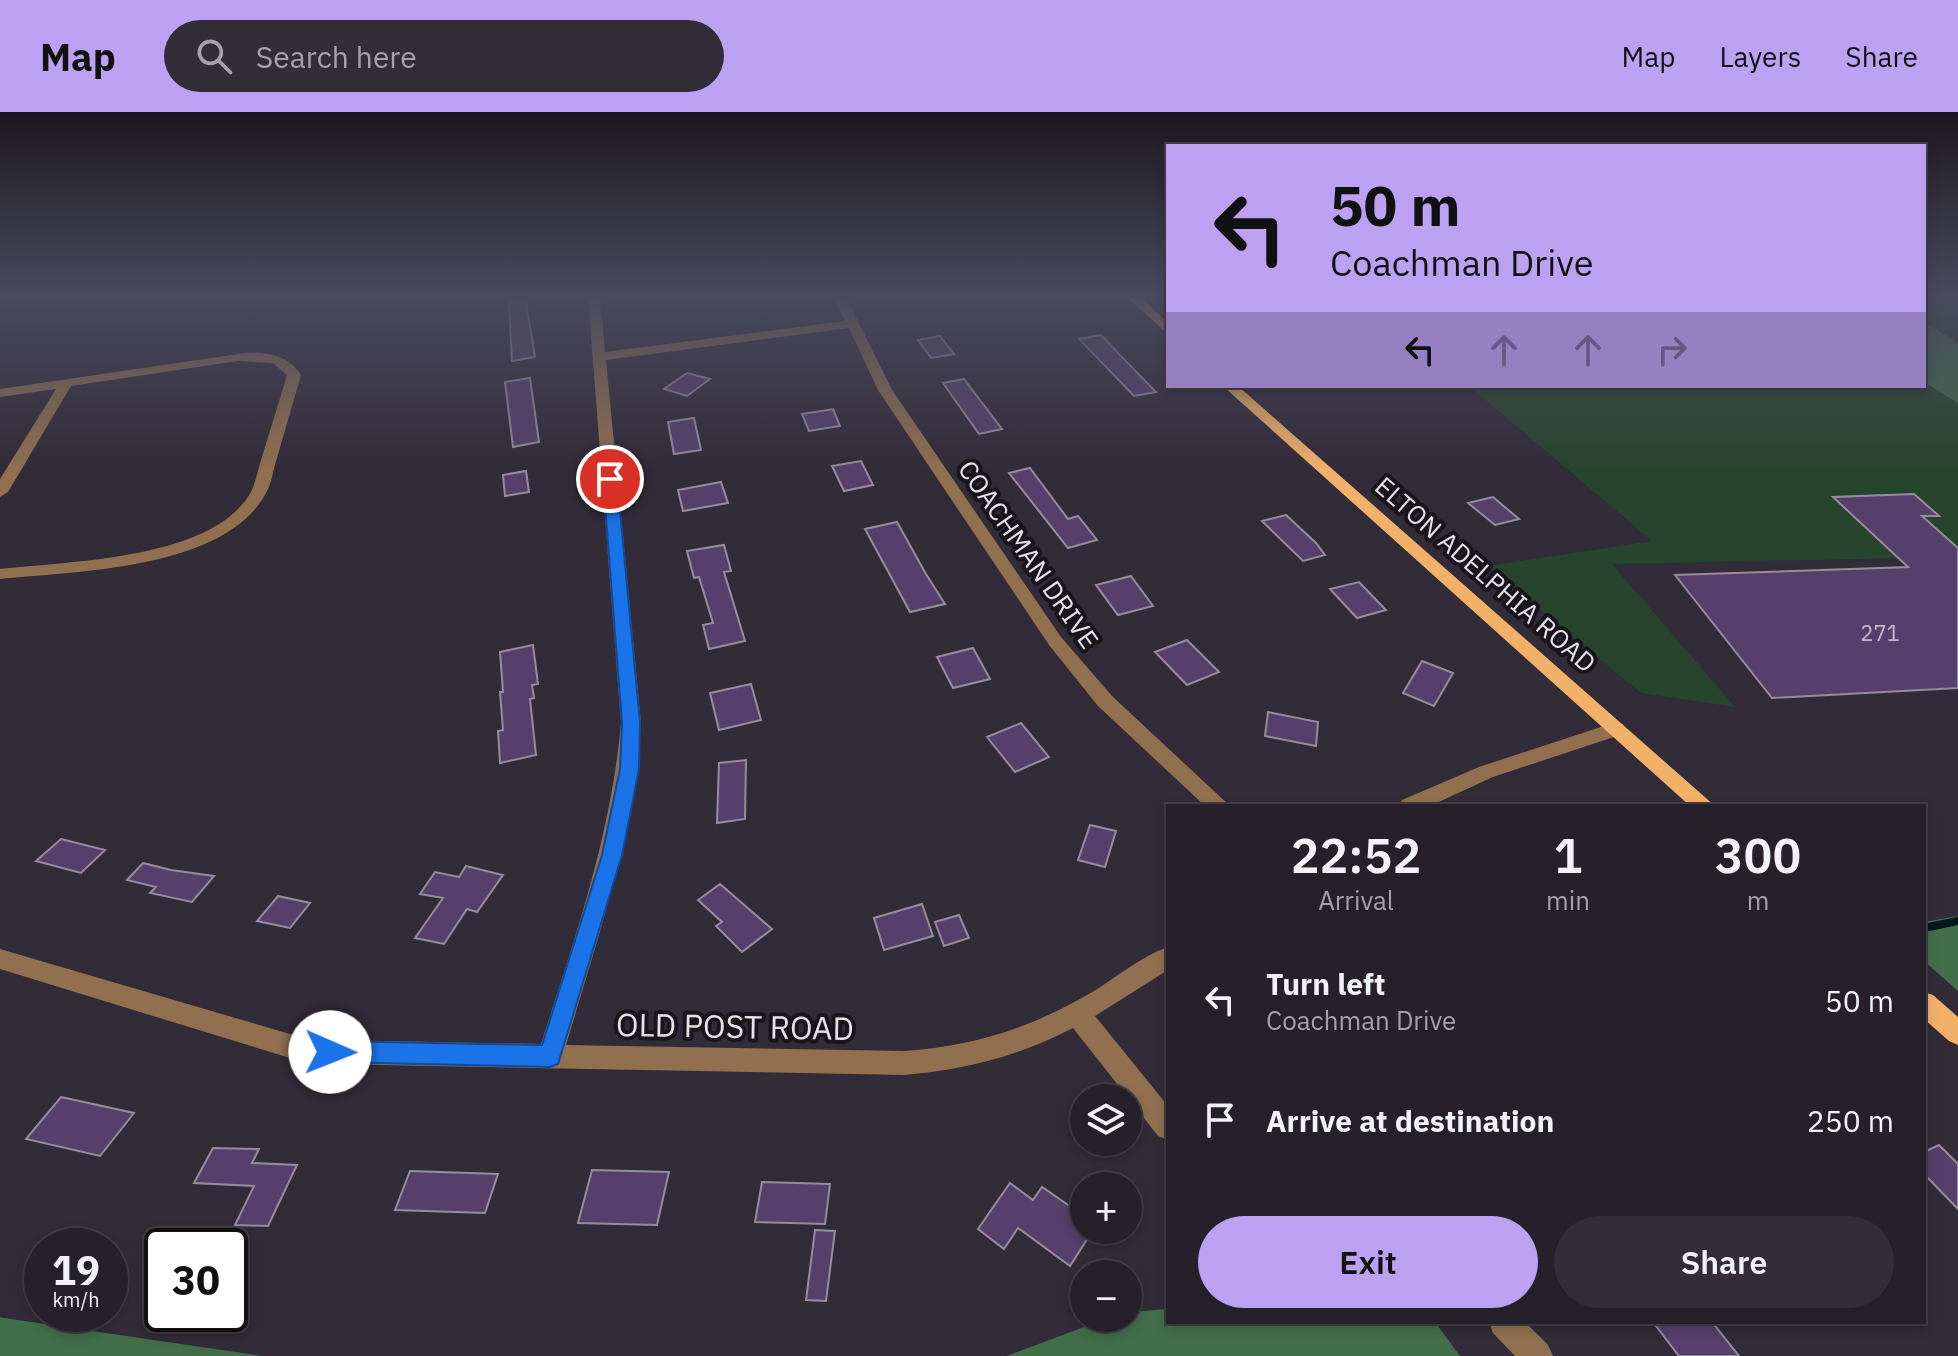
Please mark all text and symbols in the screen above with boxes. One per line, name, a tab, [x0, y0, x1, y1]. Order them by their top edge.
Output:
search box	[164, 20, 724, 92]
text: Map	[40, 32, 116, 81]
icon: search	[192, 34, 236, 78]
text: Search here	[256, 37, 417, 76]
text: Map	[1621, 38, 1675, 75]
text: Layers	[1719, 38, 1801, 75]
text: Share	[1845, 38, 1918, 75]
text: 50 m	[1330, 169, 1460, 241]
icon: left	[1198, 176, 1302, 280]
text: Coachman Drive	[1330, 239, 1593, 286]
icon: left	[1398, 328, 1442, 372]
icon: ahead	[1482, 328, 1526, 372]
icon: ahead	[1566, 328, 1610, 372]
icon: right	[1650, 328, 1694, 372]
pin	[576, 445, 644, 513]
street label: COACHMAN DRIVE	[951, 453, 1107, 655]
icon: arrive	[588, 457, 632, 501]
street label: ELTON ADELPHIA ROAD	[1369, 469, 1603, 679]
house number: 271	[1860, 618, 1900, 647]
text: 22:52	[1291, 824, 1421, 886]
text: 1	[1554, 824, 1582, 886]
text: 300	[1715, 824, 1801, 886]
text: Arrival	[1318, 883, 1394, 917]
text: min	[1546, 883, 1590, 917]
text: m	[1747, 883, 1769, 917]
text: Turn left	[1266, 964, 1385, 1003]
icon: left	[1198, 978, 1242, 1022]
text: 50 m	[1825, 981, 1894, 1020]
street label: OLD POST ROAD	[616, 1003, 854, 1049]
text: Coachman Drive	[1266, 1003, 1456, 1037]
position arrow	[288, 1010, 372, 1094]
map controls	[1070, 1084, 1142, 1332]
button: layers	[1070, 1084, 1142, 1156]
icon: arrive	[1198, 1098, 1242, 1142]
text: Arrive at destination	[1266, 1101, 1554, 1140]
text: 250 m	[1807, 1101, 1894, 1140]
button: +	[1070, 1172, 1142, 1244]
button: Exit	[1198, 1216, 1538, 1308]
button: Share	[1554, 1216, 1894, 1308]
speed limit sign: 30	[144, 1228, 248, 1332]
text: 19	[52, 1244, 100, 1296]
button: −	[1070, 1260, 1142, 1332]
text: km/h	[52, 1286, 100, 1313]

